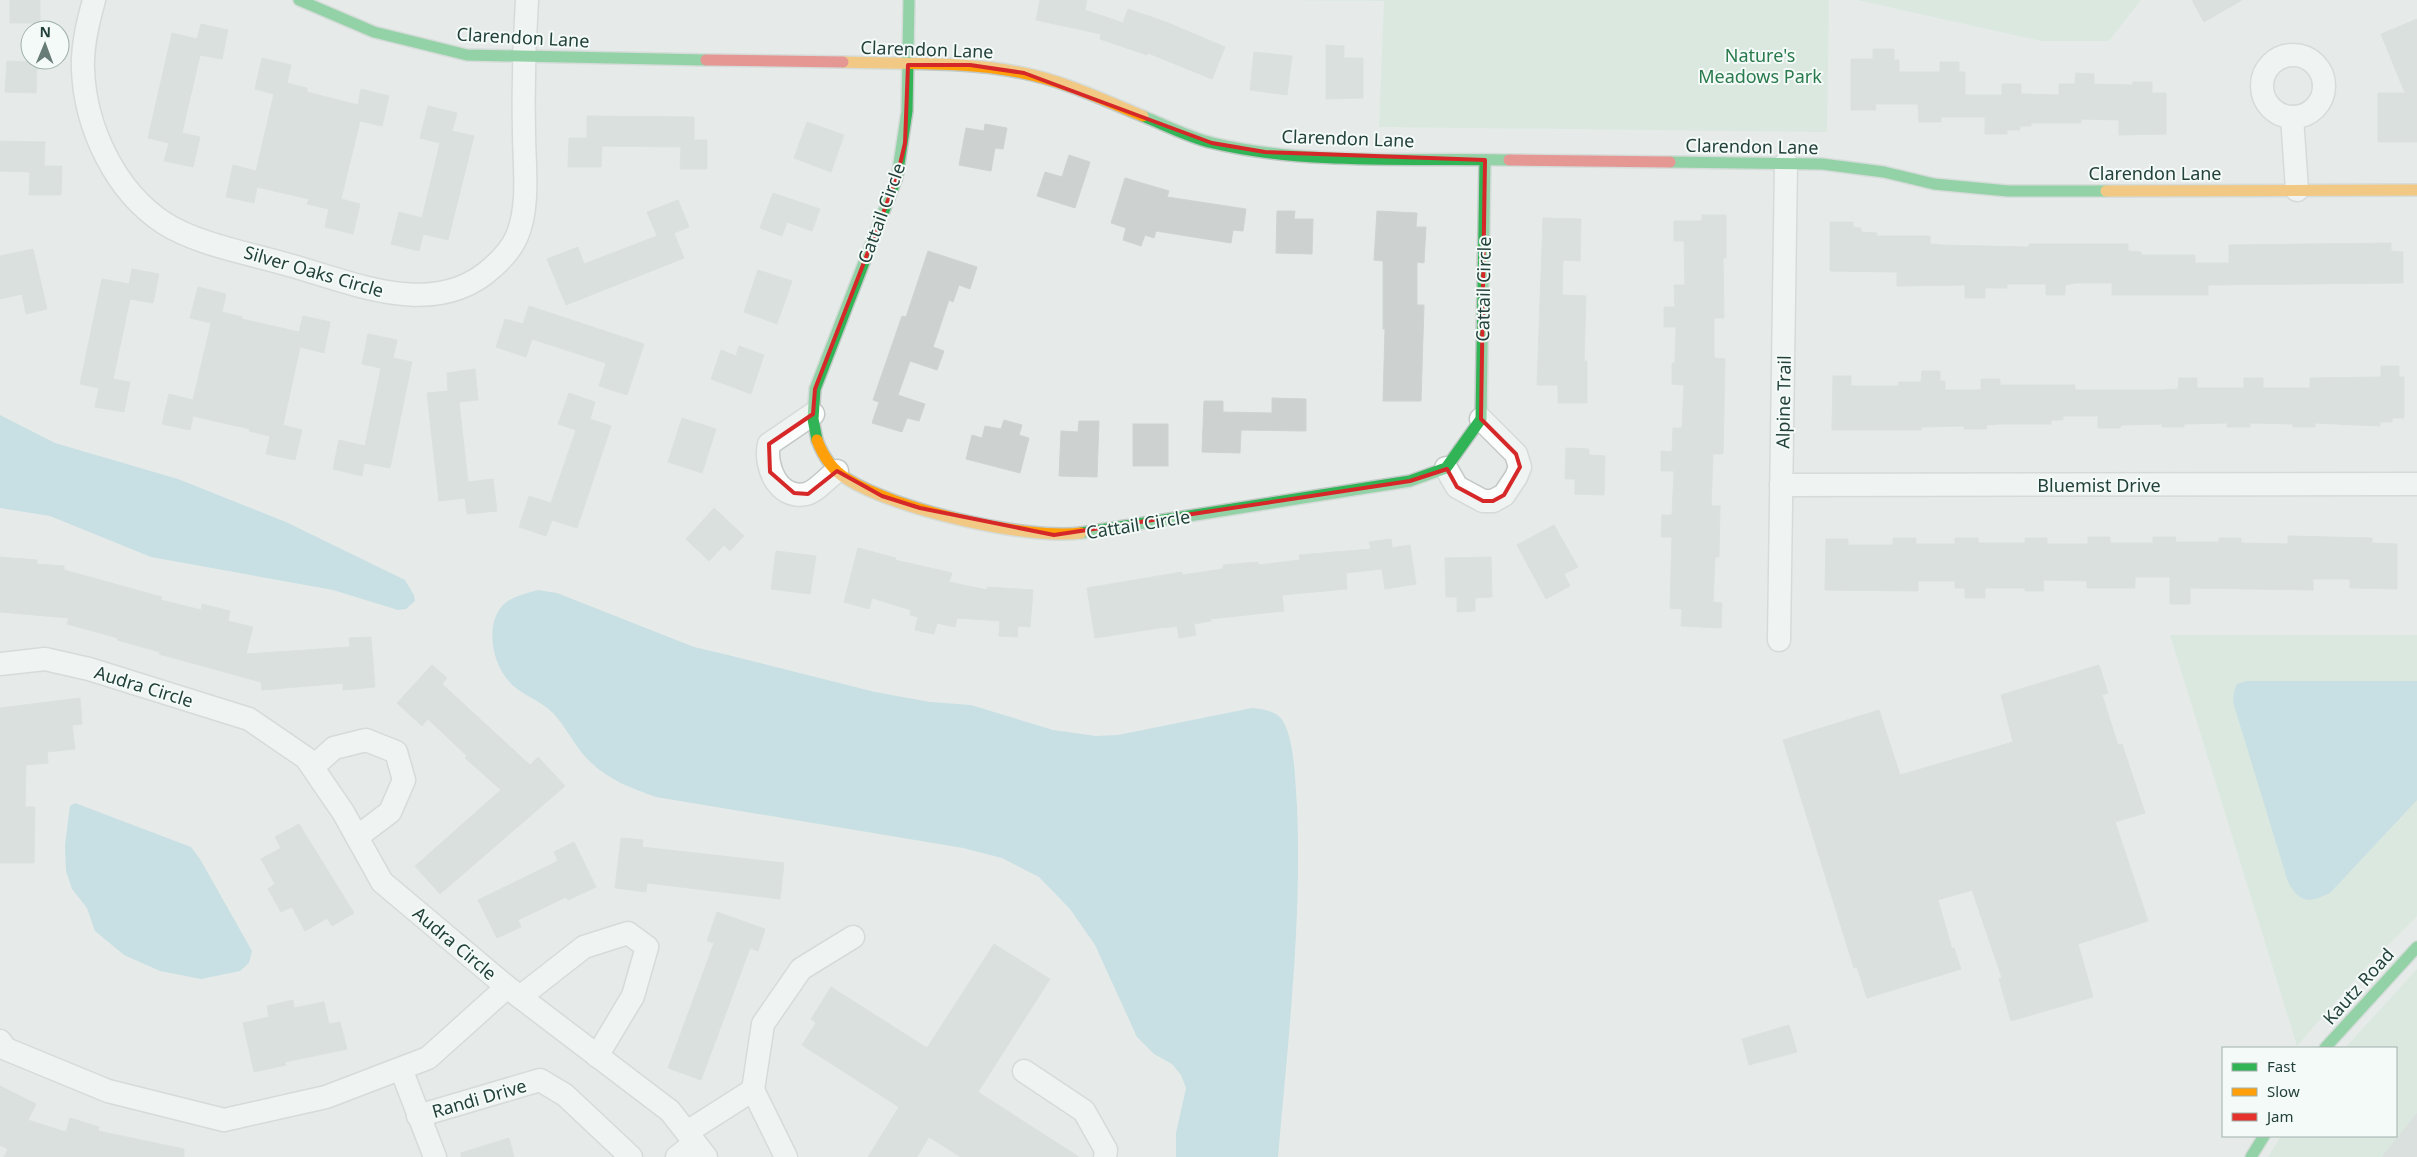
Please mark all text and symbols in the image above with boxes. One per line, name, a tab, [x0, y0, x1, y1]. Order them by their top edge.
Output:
north arrow	[20, 20, 70, 70]
text: N	[39, 22, 51, 41]
street label: Clarendon Lane	[456, 22, 590, 52]
street label: Clarendon Lane	[860, 35, 994, 63]
park label: Nature's Meadows Park	[1698, 43, 1822, 88]
street label: Clarendon Lane	[1281, 124, 1415, 152]
street label: Clarendon Lane	[1685, 133, 1819, 159]
street label: Cattail Circle	[852, 160, 910, 266]
street label: Clarendon Lane	[2088, 161, 2222, 185]
street label: Cattail Circle	[1470, 236, 1496, 342]
street label: Silver Oaks Circle	[241, 240, 387, 302]
street label: Alpine Trail	[1770, 355, 1796, 449]
street label: Bluemist Drive	[2037, 473, 2161, 497]
street label: Cattail Circle	[1084, 504, 1192, 544]
street label: Audra Circle	[92, 660, 196, 712]
street label: Audra Circle	[408, 901, 502, 985]
street label: Kautz Road	[2317, 943, 2399, 1029]
legend	[2222, 1047, 2397, 1137]
text: Fast	[2267, 1056, 2296, 1076]
street label: Randi Drive	[429, 1073, 529, 1123]
text: Slow	[2267, 1081, 2300, 1101]
text: Jam	[2265, 1106, 2294, 1126]

